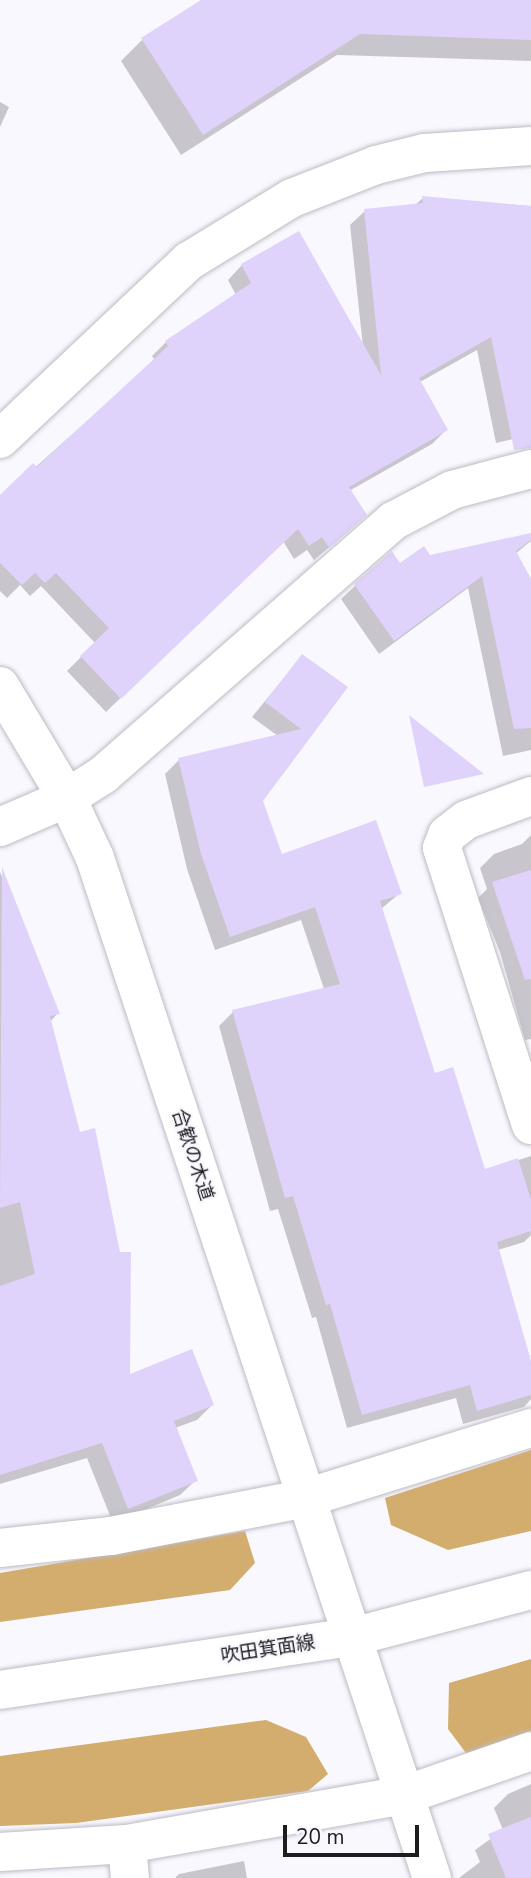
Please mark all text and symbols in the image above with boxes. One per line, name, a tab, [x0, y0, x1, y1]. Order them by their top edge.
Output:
street label: 合歓の木道	[166, 1106, 218, 1204]
street label: 吹田箕面線	[219, 1631, 317, 1669]
scale bar	[286, 1812, 422, 1856]
text: 20 m	[296, 1823, 345, 1851]

